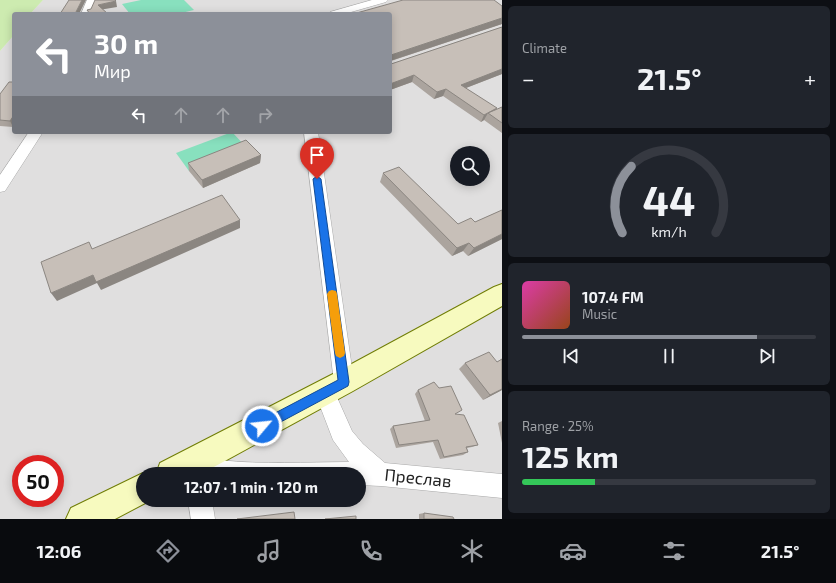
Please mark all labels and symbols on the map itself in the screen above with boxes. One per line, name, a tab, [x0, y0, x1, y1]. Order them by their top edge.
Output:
pin	[300, 138, 334, 179]
position arrow	[241, 405, 283, 447]
speed limit sign: 50	[12, 455, 64, 507]
street label: Преслав	[384, 464, 453, 491]

